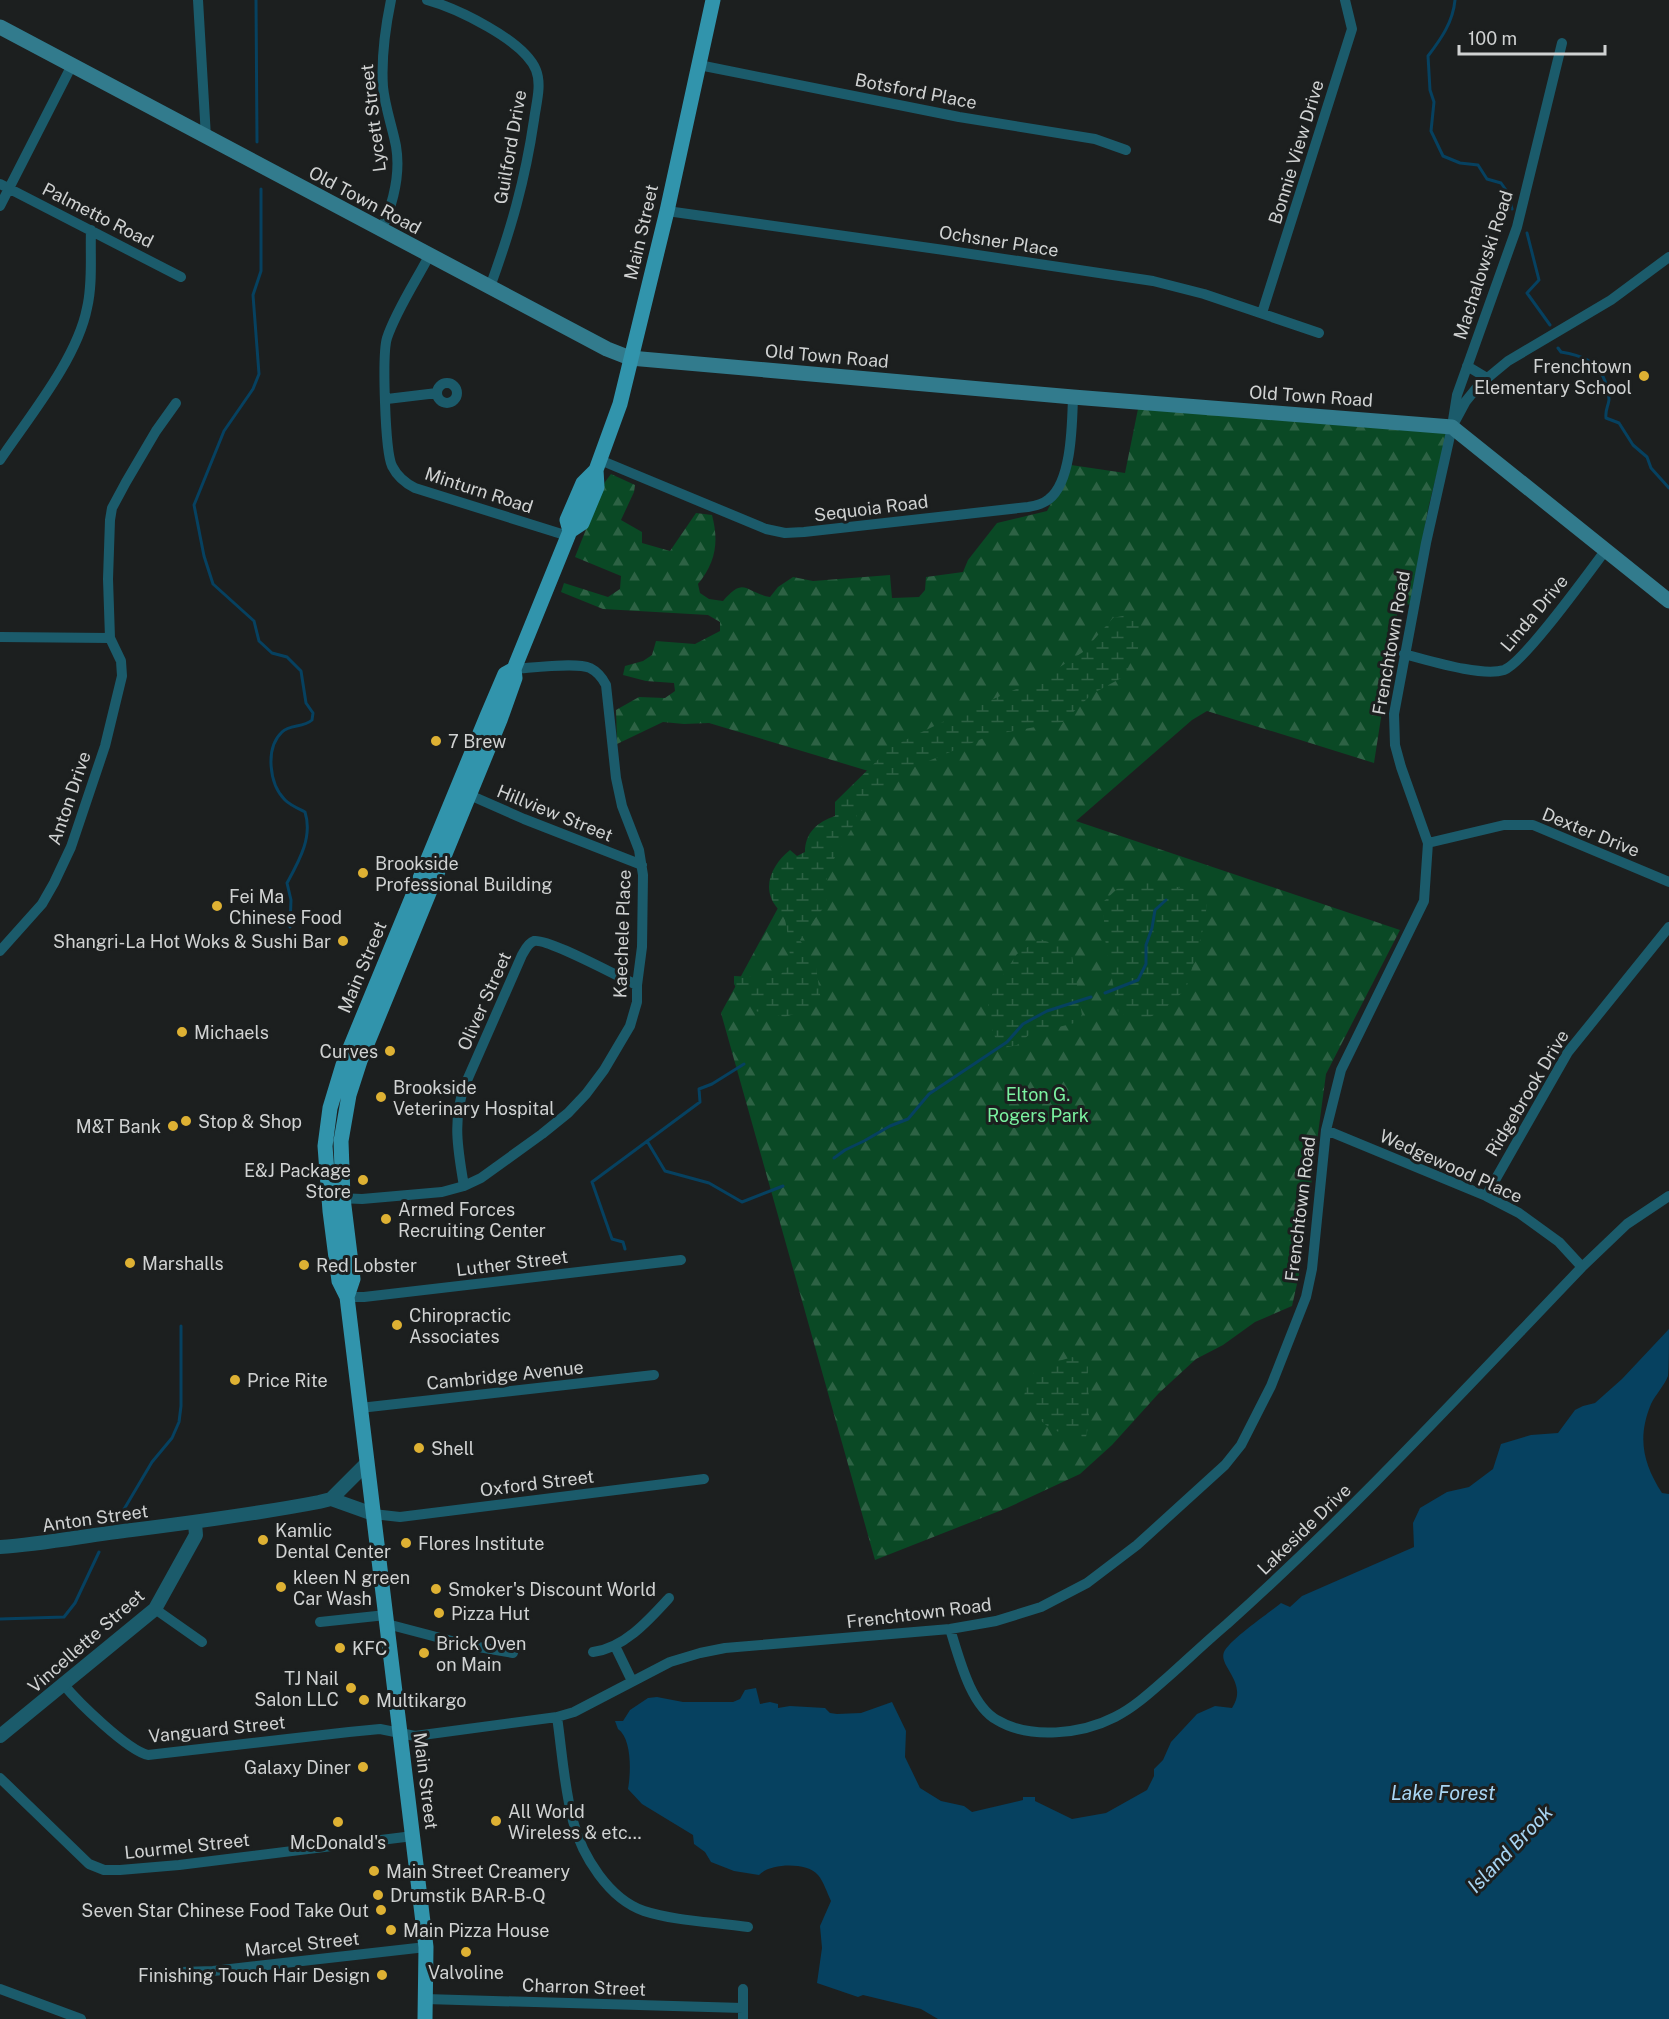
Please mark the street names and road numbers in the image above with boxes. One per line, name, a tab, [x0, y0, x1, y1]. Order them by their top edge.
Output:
street label: Lycett Street	[356, 63, 390, 173]
street label: Botsford Place	[853, 69, 979, 113]
street label: Bonnie View Drive	[1264, 77, 1328, 227]
street label: Guilford Drive	[490, 88, 530, 206]
street label: Old Town Road	[305, 162, 425, 238]
street label: Palmetto Road	[39, 178, 157, 252]
street label: Main Street	[620, 182, 662, 282]
street label: Machalowski Road	[1449, 188, 1517, 342]
street label: Ochsner Place	[938, 221, 1060, 261]
street label: Old Town Road	[764, 340, 890, 372]
street label: Old Town Road	[1248, 381, 1374, 411]
street label: Minturn Road	[422, 463, 536, 517]
street label: Sequoia Road	[813, 491, 929, 525]
street label: Frenchtown Road	[1368, 569, 1414, 717]
street label: Linda Drive	[1496, 570, 1572, 656]
street label: Anton Drive	[43, 748, 95, 848]
street label: Hillview Street	[494, 780, 616, 846]
street label: Dexter Drive	[1539, 803, 1643, 861]
street label: Kaechele Place	[609, 869, 635, 999]
street label: Main Street	[333, 918, 391, 1016]
street label: Oliver Street	[453, 948, 515, 1054]
street label: Ridgebrook Drive	[1481, 1026, 1573, 1160]
street label: Wedgewood Place	[1376, 1125, 1526, 1207]
street label: Frenchtown Road	[1281, 1135, 1319, 1283]
street label: Luther Street	[455, 1246, 569, 1280]
street label: Cambridge Avenue	[425, 1356, 585, 1394]
street label: Oxford Street	[479, 1466, 595, 1500]
street label: Lakeside Drive	[1253, 1479, 1355, 1579]
street label: Anton Street	[41, 1500, 149, 1536]
street label: Vincellette Street	[24, 1585, 148, 1697]
street label: Frenchtown Road	[845, 1594, 993, 1632]
street label: Vanguard Street	[147, 1711, 287, 1747]
street label: Main Street	[410, 1731, 442, 1831]
street label: Lourmel Street	[123, 1829, 251, 1863]
street label: Marcel Street	[244, 1928, 360, 1960]
street label: Charron Street	[522, 1974, 646, 2000]

